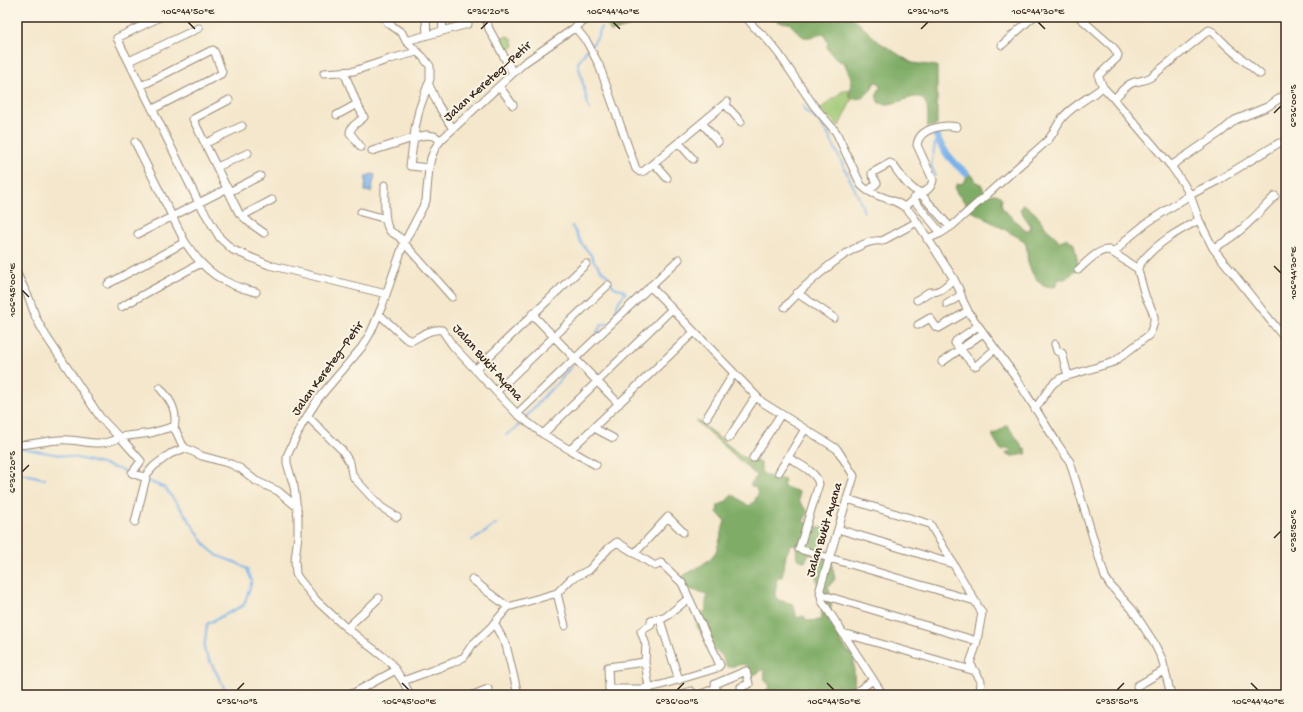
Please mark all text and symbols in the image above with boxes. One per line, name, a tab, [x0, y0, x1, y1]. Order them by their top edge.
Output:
text: 106°44'50"E	[161, 6, 215, 18]
text: 6°36'20"S	[467, 6, 509, 18]
text: 106°44'40"E	[586, 6, 640, 18]
text: 6°36'10"S	[908, 6, 949, 18]
text: 106°44'30"E	[1011, 6, 1065, 18]
street label: Jalan Kereteg–Petir	[441, 38, 536, 125]
text: 6°36'00"S	[1288, 84, 1300, 127]
text: 106°44'30"E	[1288, 246, 1300, 300]
text: 106°45'00"E	[7, 262, 19, 318]
street label: Jalan Kereteg–Petir	[289, 318, 368, 419]
street label: Jalan Bukit Ayana	[449, 322, 526, 405]
text: 6°36'20"S	[7, 451, 19, 493]
street label: Jalan Bukit Ayana	[804, 480, 847, 579]
text: 6°35'50"S	[1288, 510, 1300, 552]
text: 6°36'10"S	[217, 696, 258, 708]
text: 106°45'00"E	[381, 696, 437, 708]
text: 6°36'00"S	[656, 696, 699, 708]
text: 106°44'50"E	[807, 696, 861, 708]
text: 6°35'50"S	[1096, 696, 1138, 708]
text: 106°44'40"E	[1231, 696, 1285, 708]

